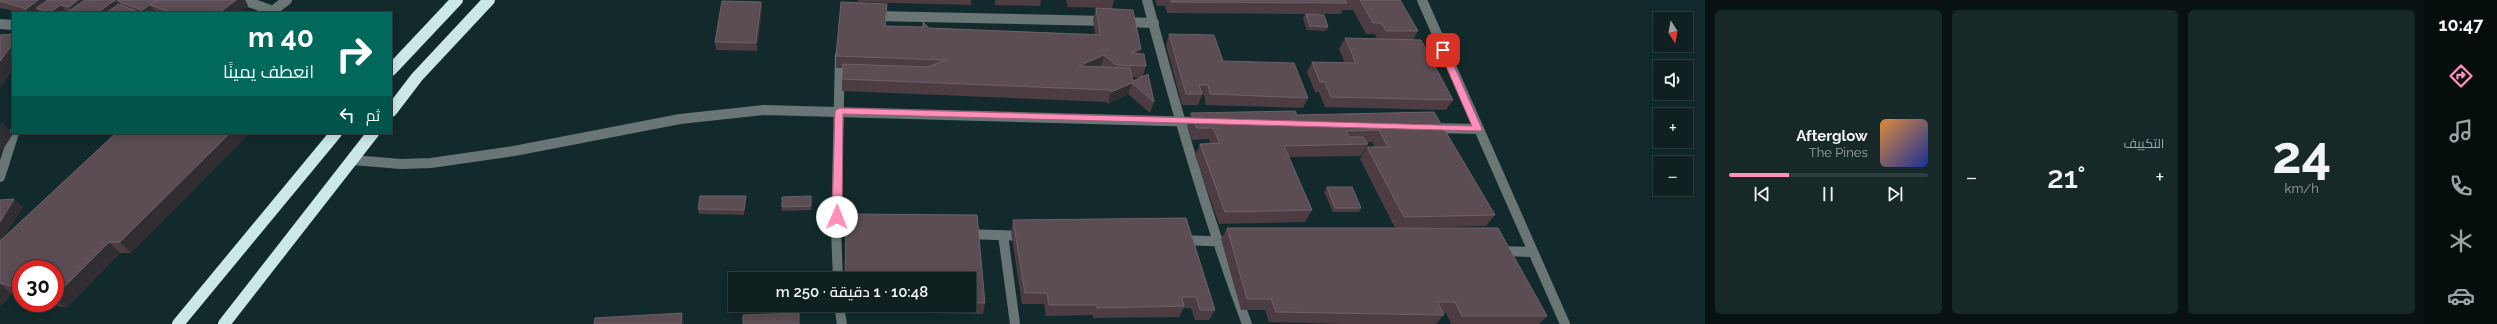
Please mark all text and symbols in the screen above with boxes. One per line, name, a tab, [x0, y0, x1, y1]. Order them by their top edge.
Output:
north arrow	[1653, 12, 1693, 52]
map controls	[1653, 12, 1693, 196]
text: 10:47	[2439, 14, 2483, 35]
text: 40 m	[248, 21, 314, 54]
icon: right	[328, 28, 380, 80]
pin	[1426, 33, 1460, 67]
icon: arrive	[1432, 39, 1454, 61]
button: sound	[1653, 60, 1693, 100]
text: انعطف يمينًا	[223, 61, 314, 82]
icon: directions	[2447, 62, 2475, 90]
icon: left	[336, 104, 358, 126]
text: ثم	[366, 107, 380, 125]
button: +	[1653, 108, 1693, 148]
icon: music	[2447, 117, 2475, 145]
text: 24	[2272, 124, 2331, 185]
text: Afterglow	[1796, 127, 1868, 145]
text: التكييف	[2124, 136, 2164, 151]
text: The Pines	[1809, 145, 1868, 160]
button: −	[1653, 156, 1693, 196]
text: 21°	[2047, 160, 2086, 195]
text: −	[1966, 164, 1978, 190]
text: +	[2155, 164, 2164, 190]
icon: phone	[2447, 172, 2475, 200]
text: km/h	[2285, 181, 2319, 196]
icon: previous	[1751, 183, 1773, 205]
icon: pause	[1817, 183, 1839, 205]
icon: next	[1884, 183, 1906, 205]
position arrow	[816, 196, 858, 238]
icon: climate	[2447, 227, 2475, 255]
speed limit sign: 30	[12, 260, 64, 312]
icon: car	[2447, 282, 2475, 310]
text: 10:48 · 1 دقيقة · 250 m	[776, 283, 928, 301]

